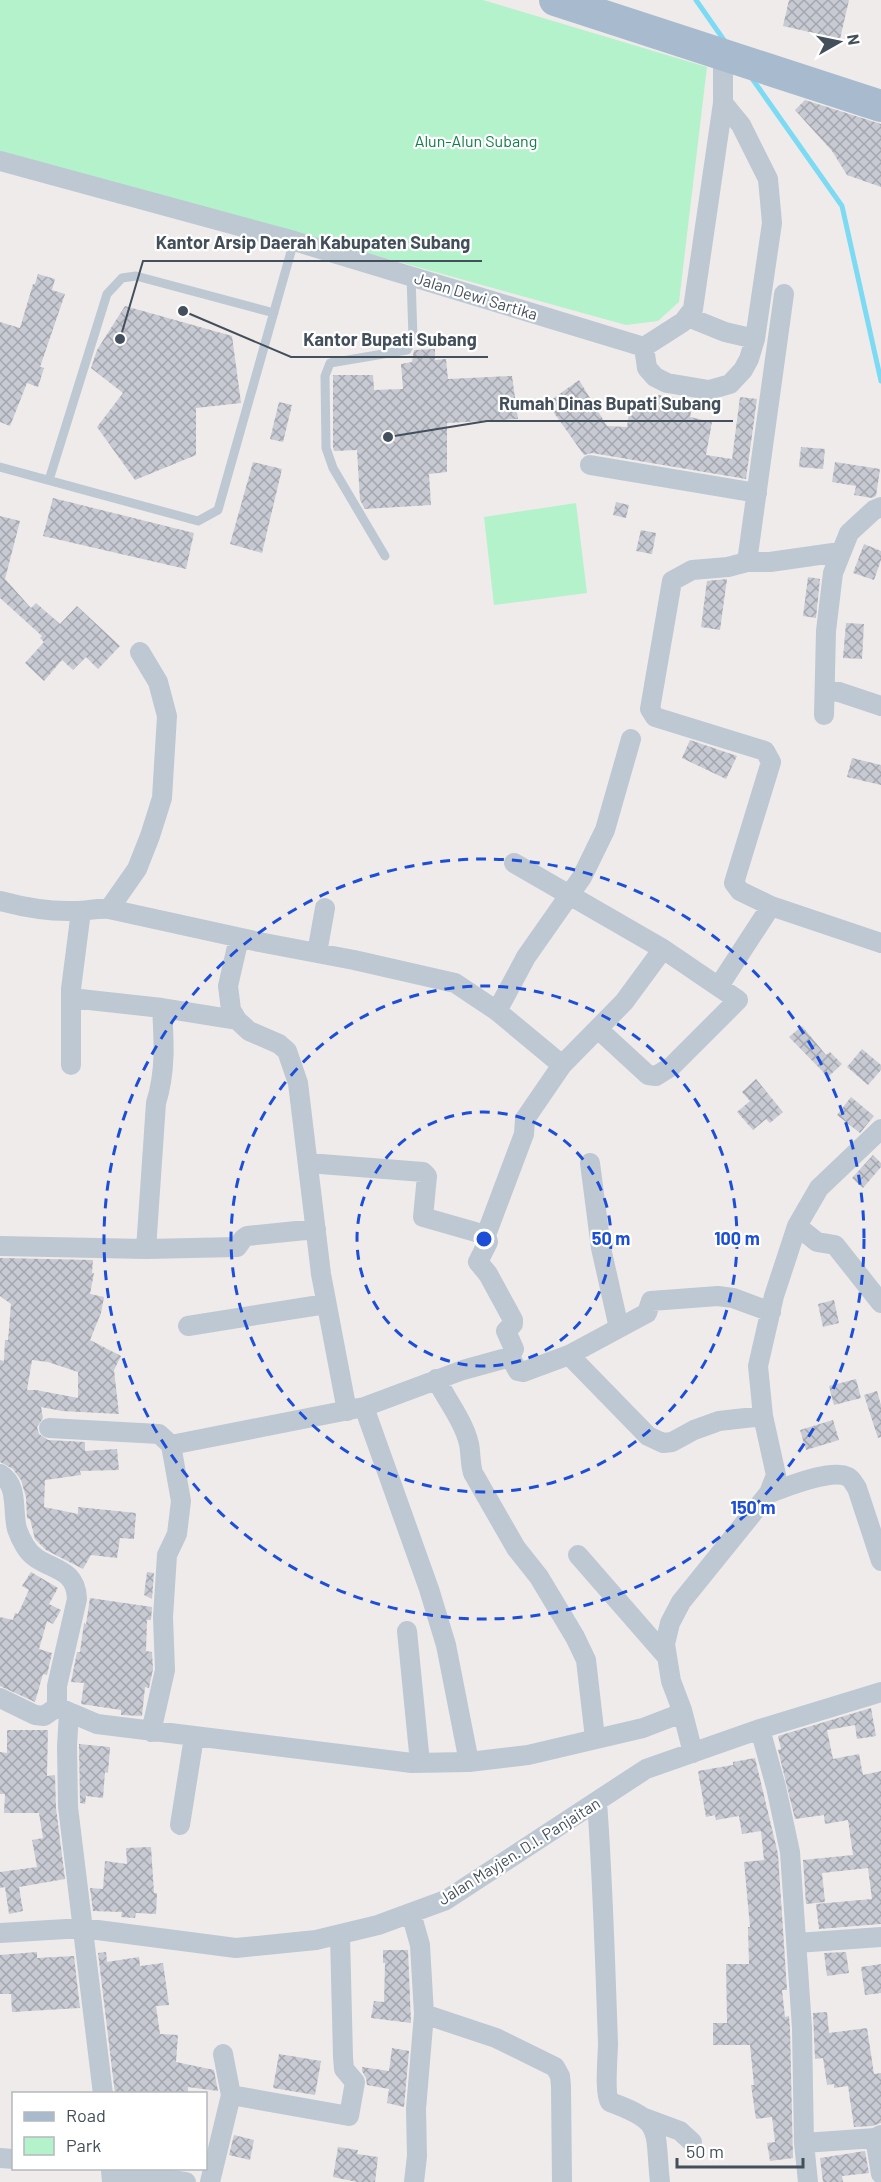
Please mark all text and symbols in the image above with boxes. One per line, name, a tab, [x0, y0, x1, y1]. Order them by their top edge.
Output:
north arrow	[809, 12, 869, 72]
text: N	[844, 33, 865, 46]
park label: Alun-Alun Subang	[415, 131, 537, 150]
callout: Kantor Arsip Daerah Kabupaten Subang	[143, 225, 482, 261]
text: Kantor Arsip Daerah Kabupaten Subang	[156, 231, 470, 253]
street label: Jalan Dewi Sartika	[412, 268, 540, 323]
callout: Kantor Bupati Subang	[291, 321, 488, 357]
text: Kantor Bupati Subang	[303, 328, 477, 350]
callout: Rumah Dinas Bupati Subang	[487, 385, 733, 421]
text: Rumah Dinas Bupati Subang	[499, 392, 721, 414]
text: 50 m	[592, 1227, 630, 1249]
text: 100 m	[714, 1227, 760, 1249]
centre of rings	[474, 1229, 494, 1249]
text: 150 m	[731, 1496, 775, 1518]
street label: Jalan Mayjen. D.I. Panjaitan	[434, 1793, 603, 1908]
legend	[12, 2092, 207, 2170]
text: Road	[66, 2104, 106, 2126]
scale bar	[677, 2131, 803, 2169]
text: Park	[66, 2134, 101, 2156]
text: 50 m	[686, 2140, 724, 2162]

